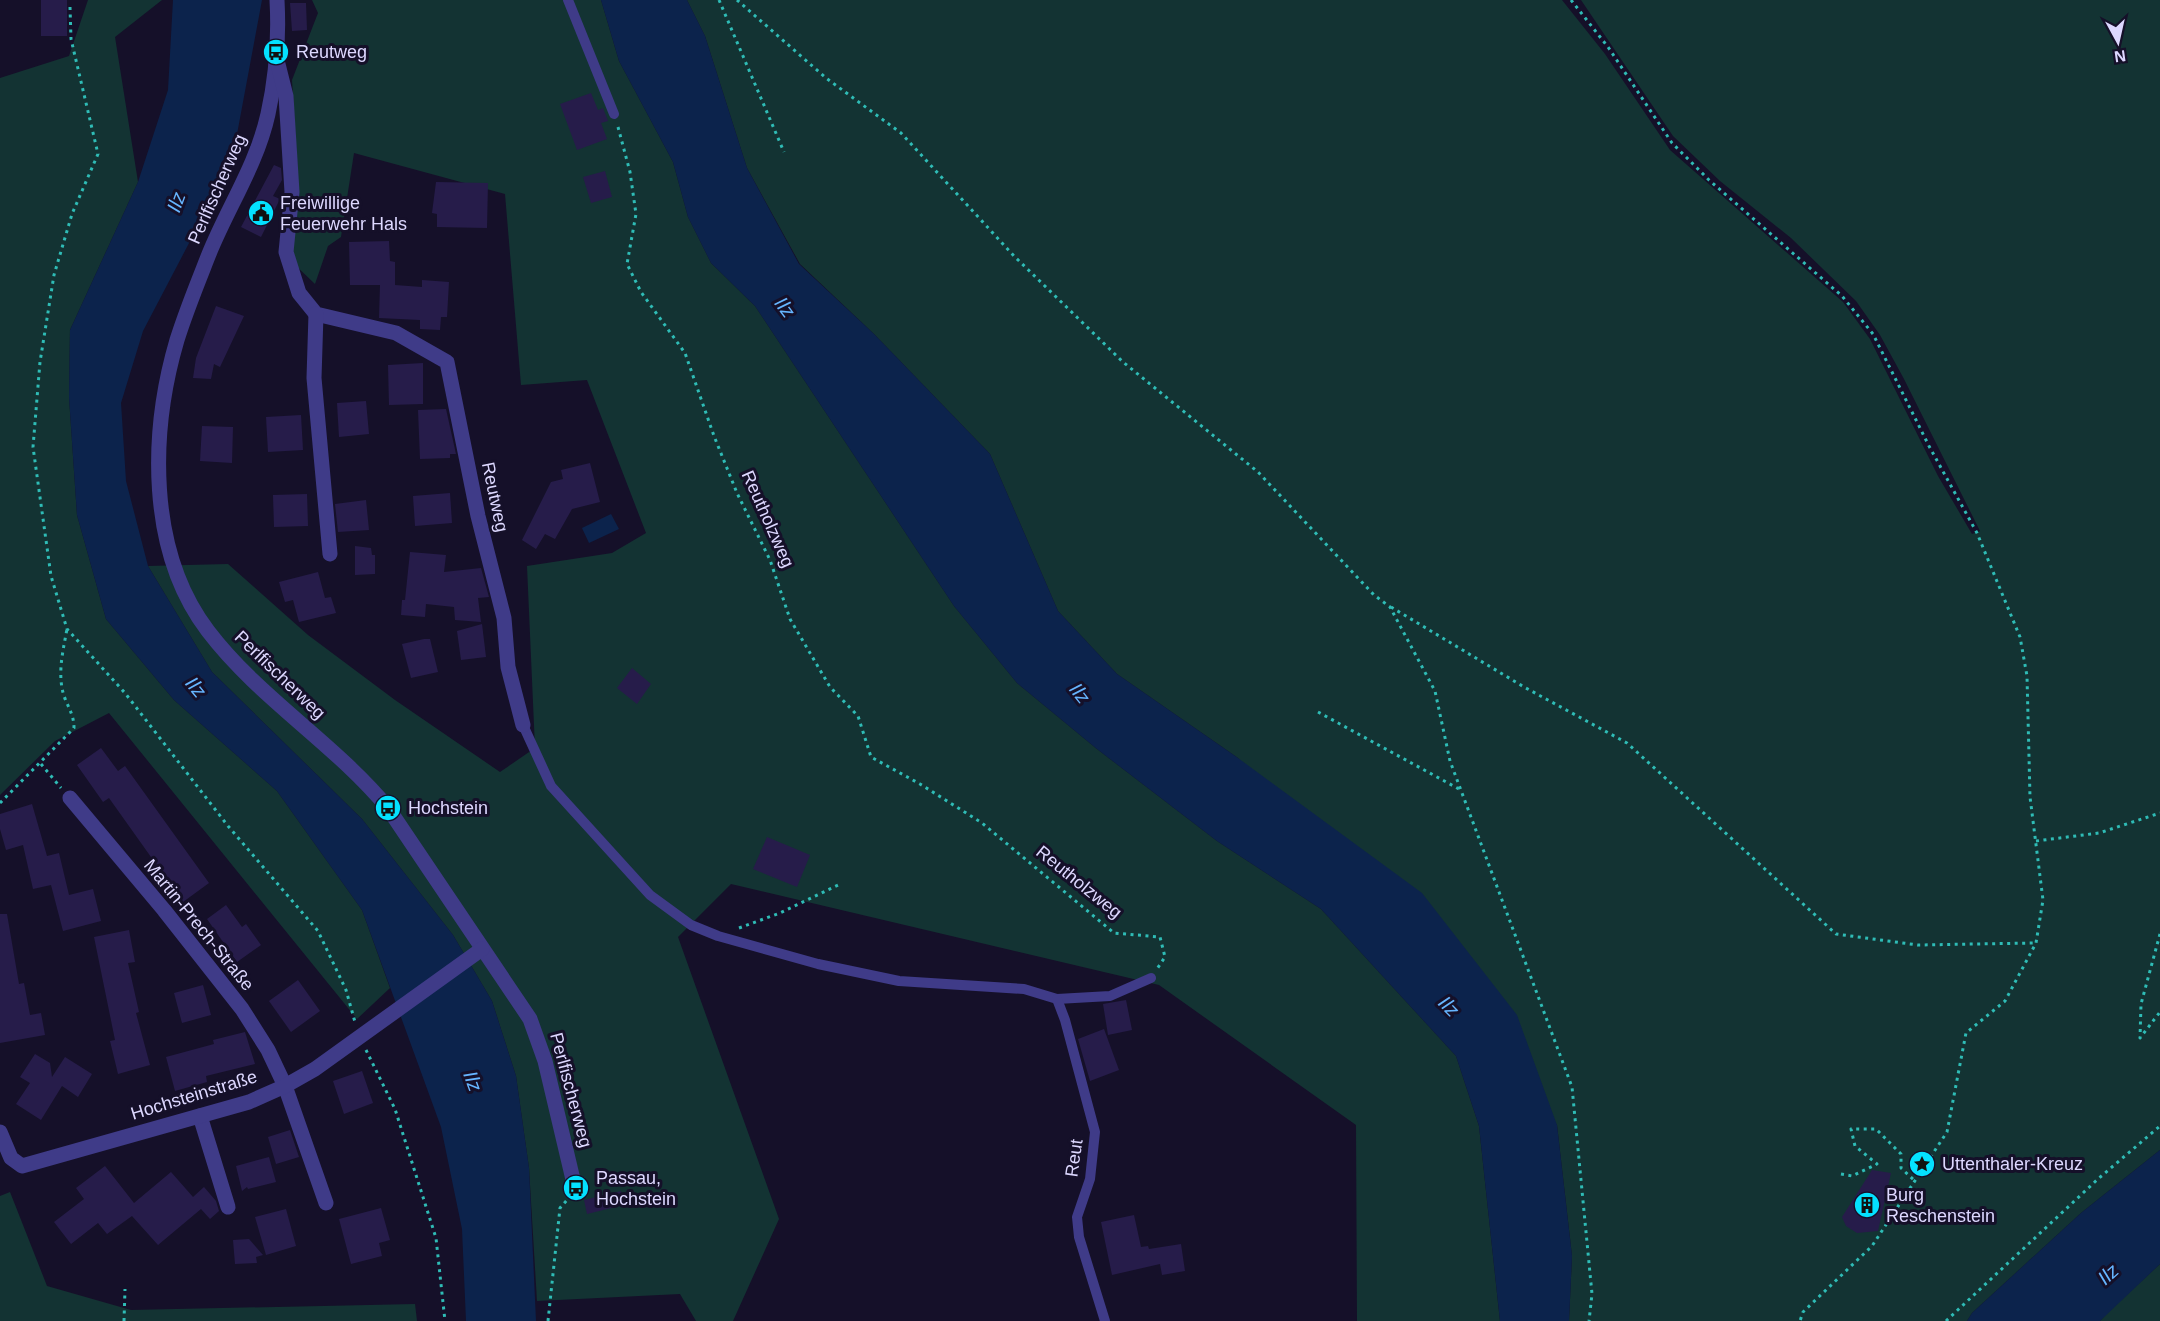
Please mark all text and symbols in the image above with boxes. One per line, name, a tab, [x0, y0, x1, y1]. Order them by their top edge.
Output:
north arrow	[2088, 12, 2148, 72]
bus stop icon: Reutweg	[261, 37, 291, 67]
place label: Reutweg	[296, 42, 367, 62]
text: N	[2113, 47, 2127, 66]
street label: Perlfischerweg	[184, 131, 250, 247]
water label: Ilz	[162, 189, 190, 215]
place label: Freiwillige Feuerwehr Hals	[280, 193, 407, 234]
public building icon: Freiwillige Feuerwehr Hals	[246, 198, 276, 228]
water label: Ilz	[770, 292, 800, 322]
street label: Reutweg	[478, 460, 512, 534]
street label: Reutholzweg	[738, 467, 798, 571]
street label: Perlfischerweg	[231, 627, 329, 723]
water label: Ilz	[181, 672, 211, 702]
water label: Ilz	[1065, 678, 1095, 708]
bus stop icon: Hochstein	[373, 793, 403, 823]
place label: Hochstein	[408, 798, 488, 818]
street label: Reutholzweg	[1032, 841, 1126, 923]
street label: Martin-Prech-Straße	[140, 855, 258, 995]
water label: Ilz	[1434, 991, 1464, 1021]
street label: Perlfischerweg	[546, 1030, 596, 1150]
street label: Hochsteinstraße	[128, 1066, 260, 1124]
water label: Ilz	[459, 1068, 487, 1094]
street label: Reut	[1061, 1138, 1087, 1178]
place icon: Uttenthaler-Kreuz	[1907, 1149, 1937, 1179]
place label: Uttenthaler-Kreuz	[1942, 1154, 2083, 1174]
place label: Passau, Hochstein	[596, 1168, 676, 1209]
bus stop icon: Passau, Hochstein	[561, 1173, 591, 1203]
place label: Burg Reschenstein	[1886, 1185, 1995, 1226]
building icon: Burg Reschenstein	[1852, 1190, 1882, 1220]
water label: Ilz	[2093, 1259, 2123, 1289]

